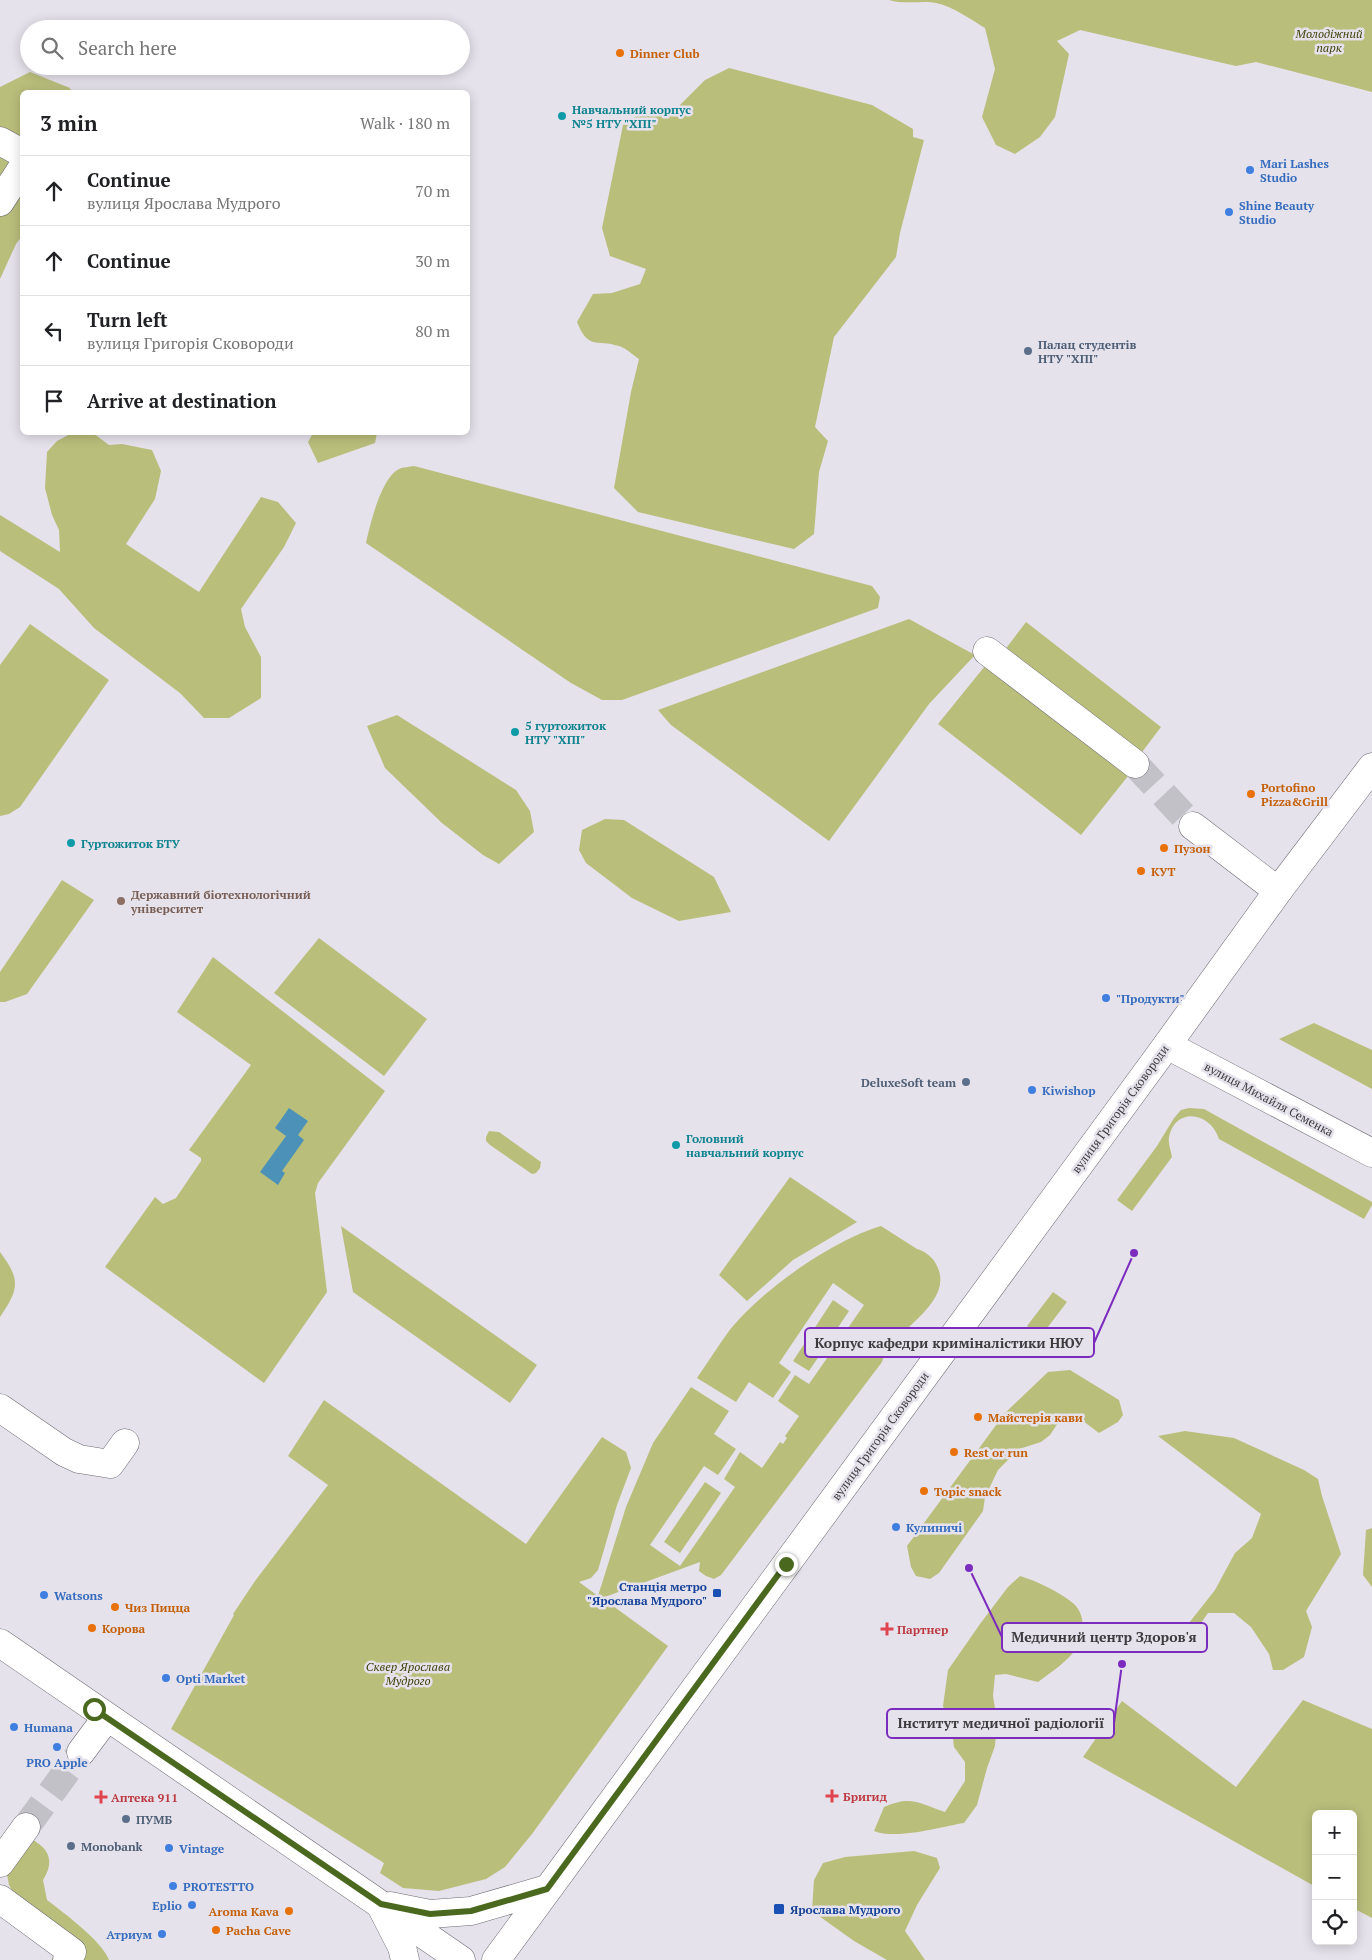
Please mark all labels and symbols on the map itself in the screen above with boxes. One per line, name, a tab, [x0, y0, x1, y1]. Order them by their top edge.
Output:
park label: Молодіжний парк	[1295, 26, 1363, 55]
place label: Dinner Club	[630, 46, 699, 61]
marker: Dinner Club	[614, 47, 626, 59]
place label: Навчальний корпус №5 НТУ "ХПІ"	[572, 102, 691, 131]
marker: Навчальний корпус №5 НТУ "ХПІ"	[556, 110, 568, 122]
place label: Mari Lashes Studio	[1260, 156, 1329, 185]
marker: Mari Lashes Studio	[1244, 164, 1256, 176]
place label: Shine Beauty Studio	[1239, 198, 1315, 227]
marker: Shine Beauty Studio	[1223, 206, 1235, 218]
place label: Палац студентів НТУ "ХПІ"	[1038, 337, 1137, 366]
marker: Палац студентів НТУ "ХПІ"	[1022, 345, 1034, 357]
place label: 5 гуртожиток НТУ "ХПІ"	[525, 718, 607, 747]
marker: 5 гуртожиток НТУ "ХПІ"	[509, 726, 521, 738]
place label: Portofino Pizza&Grill	[1261, 780, 1328, 809]
marker: Portofino Pizza&Grill	[1245, 788, 1257, 800]
place label: Гуртожиток БТУ	[81, 836, 181, 851]
marker: Гуртожиток БТУ	[65, 837, 77, 849]
place label: Пузон	[1174, 841, 1211, 856]
marker: Пузон	[1158, 842, 1170, 854]
place label: КУТ	[1151, 864, 1175, 879]
marker: КУТ	[1135, 865, 1147, 877]
place label: Державний біотехнологічний університет	[130, 887, 311, 916]
marker: Державний біотехнологічний університет	[115, 895, 127, 907]
place label: "Продукти"	[1116, 991, 1184, 1006]
marker: "Продукти"	[1100, 992, 1112, 1004]
street label: вулиця Григорія Сковороди	[1068, 1042, 1172, 1176]
street label: вулиця Михайля Семенка	[1202, 1059, 1336, 1139]
place label: DeluxeSoft team	[861, 1075, 956, 1090]
marker: DeluxeSoft team	[960, 1076, 972, 1088]
place label: Kiwishop	[1042, 1083, 1095, 1098]
marker: Kiwishop	[1026, 1084, 1038, 1096]
place label: Головний навчальний корпус	[686, 1131, 804, 1160]
marker: Головний навчальний корпус	[670, 1139, 682, 1151]
callout: Корпус кафедри криміналістики НЮУ	[805, 1328, 1094, 1357]
text: Корпус кафедри криміналістики НЮУ	[814, 1333, 1084, 1352]
street label: вулиця Григорія Сковороди	[828, 1369, 932, 1503]
place label: Майстерія кави	[988, 1410, 1083, 1425]
marker: Майстерія кави	[972, 1411, 984, 1423]
place label: Rest or run	[964, 1445, 1028, 1460]
marker: Rest or run	[948, 1446, 960, 1458]
place label: Topic snack	[934, 1484, 1001, 1499]
marker: Topic snack	[918, 1485, 930, 1497]
place label: Кулиничі	[906, 1520, 962, 1535]
marker: Кулиничі	[890, 1521, 902, 1533]
route end	[775, 1553, 798, 1576]
place label: Станція метро "Ярослава Мудрого"	[587, 1579, 707, 1608]
marker: Станція метро "Ярослава Мудрого"	[711, 1587, 723, 1599]
place label: Watsons	[54, 1588, 103, 1603]
marker: Watsons	[38, 1589, 50, 1601]
place label: Чиз Пицца	[125, 1600, 191, 1615]
marker: Чиз Пицца	[109, 1601, 121, 1613]
place label: Корова	[102, 1621, 146, 1636]
marker: Корова	[86, 1622, 98, 1634]
place label: Партнер	[897, 1622, 948, 1637]
marker: Партнер	[881, 1623, 893, 1635]
callout: Медичний центр Здоров'я	[1002, 1623, 1207, 1652]
text: Медичний центр Здоров'я	[1011, 1627, 1197, 1646]
park label: Сквер Ярослава Мудрого	[366, 1659, 450, 1688]
place label: Opti Market	[176, 1671, 246, 1686]
marker: Opti Market	[160, 1672, 172, 1684]
route start	[83, 1698, 106, 1721]
callout: Інститут медичної радіології	[887, 1709, 1114, 1738]
text: Інститут медичної радіології	[898, 1713, 1104, 1732]
place label: Humana	[24, 1720, 73, 1735]
marker: Humana	[8, 1721, 20, 1733]
marker: PRO Apple	[51, 1741, 63, 1753]
place label: PRO Apple	[26, 1755, 88, 1770]
marker: Бригид	[825, 1789, 839, 1803]
place label: Бригид	[843, 1789, 888, 1804]
place label: Аптека 911	[111, 1790, 178, 1805]
marker: Аптека 911	[95, 1791, 107, 1803]
place label: ПУМБ	[136, 1812, 172, 1827]
marker: ПУМБ	[120, 1813, 132, 1825]
place label: Monobank	[81, 1839, 143, 1854]
marker: Monobank	[65, 1840, 77, 1852]
place label: Vintage	[179, 1841, 225, 1856]
marker: Vintage	[163, 1842, 175, 1854]
place label: PROTESTTO	[183, 1879, 254, 1894]
marker: PROTESTTO	[167, 1880, 179, 1892]
place label: Eplio	[152, 1898, 182, 1913]
marker: Eplio	[186, 1899, 198, 1911]
marker: Ярослава Мудрого	[772, 1902, 786, 1916]
place label: Ярослава Мудрого	[790, 1902, 900, 1917]
place label: Aroma Kava	[209, 1904, 279, 1919]
marker: Aroma Kava	[283, 1905, 295, 1917]
place label: Pacha Cave	[226, 1923, 292, 1938]
marker: Pacha Cave	[210, 1924, 222, 1936]
place label: Атриум	[106, 1927, 152, 1942]
marker: Атриум	[156, 1928, 168, 1940]

